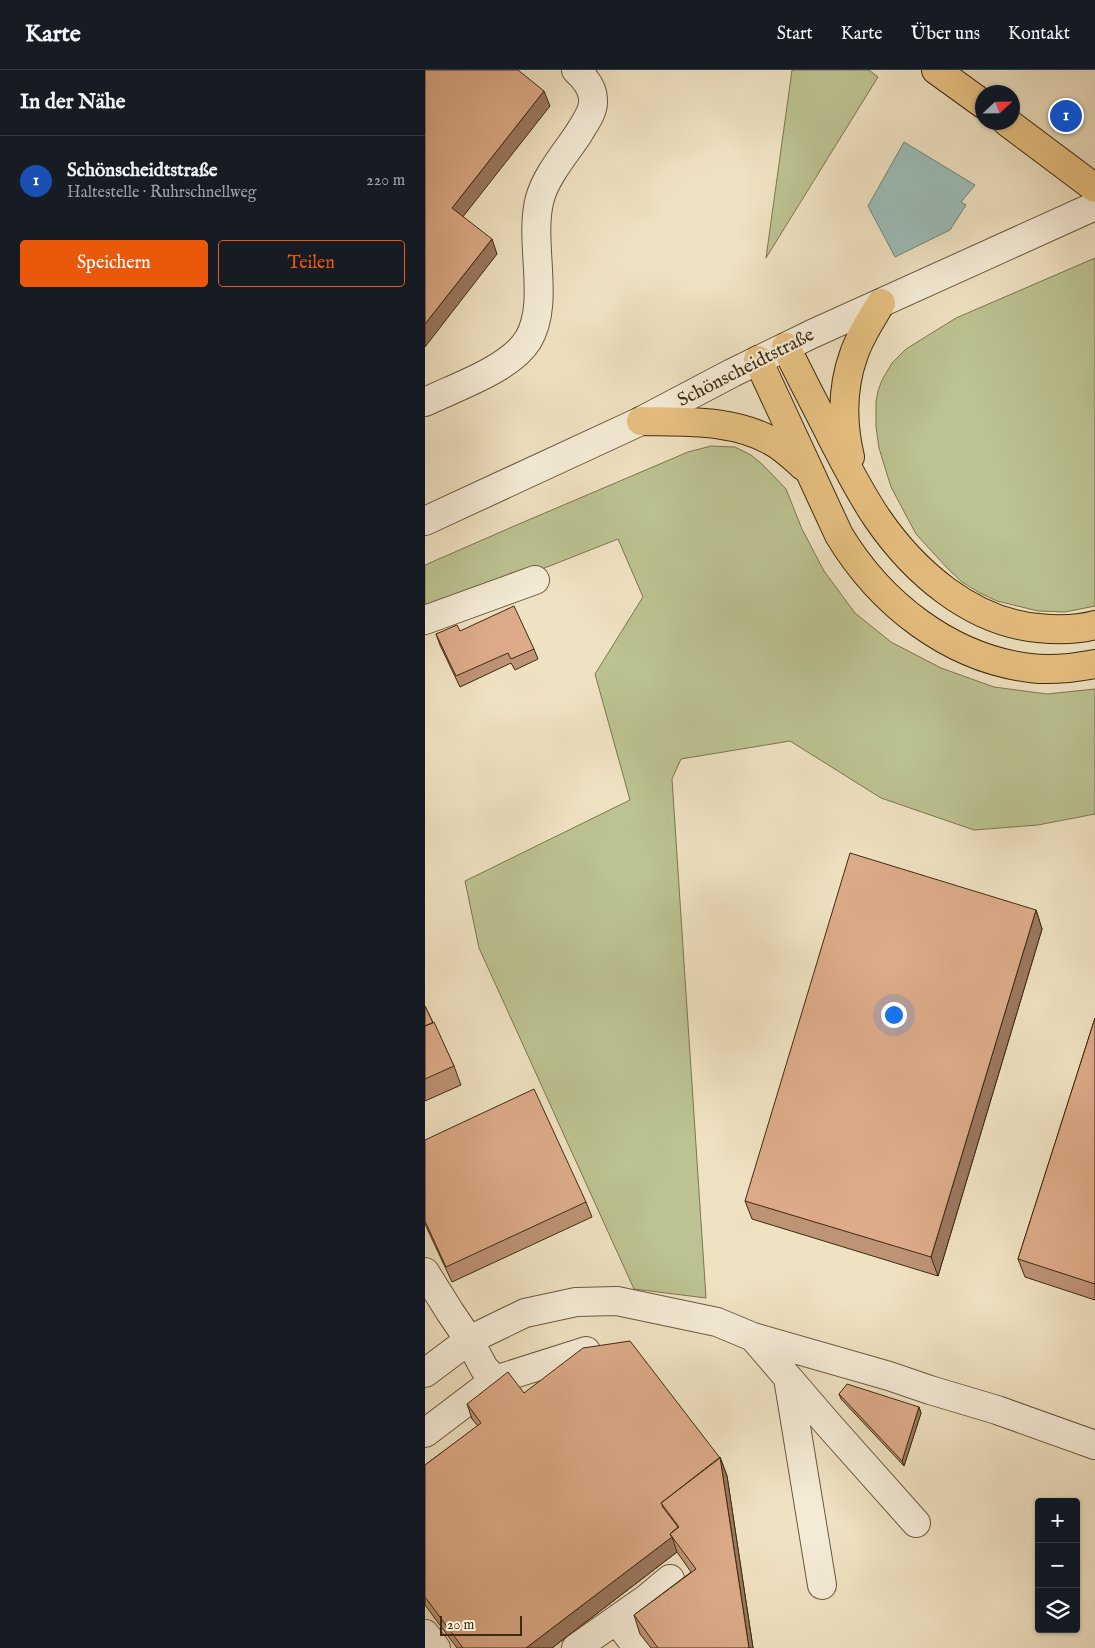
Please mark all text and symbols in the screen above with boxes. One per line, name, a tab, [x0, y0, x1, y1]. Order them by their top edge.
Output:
text: Karte	[25, 19, 81, 50]
text: Start	[777, 23, 813, 46]
text: Karte	[841, 23, 883, 46]
text: Über uns	[911, 23, 980, 46]
text: Kontakt	[1008, 23, 1070, 46]
north arrow	[975, 85, 1020, 130]
text: In der Nähe	[20, 89, 126, 116]
pin: 1	[1050, 97, 1082, 135]
text: Schönscheidtstraße	[67, 159, 217, 183]
text: 1	[33, 171, 39, 191]
text: 220 m	[366, 171, 405, 191]
text: Haltestelle · Ruhrschnellweg	[67, 183, 256, 203]
button: Speichern	[20, 240, 208, 287]
button: Teilen	[218, 240, 405, 287]
street label: Schönscheidtstraße	[674, 323, 819, 413]
your location	[881, 1002, 907, 1028]
map controls	[1035, 1498, 1080, 1633]
button: +	[1035, 1498, 1080, 1543]
button: −	[1035, 1543, 1080, 1588]
button: layers	[1035, 1588, 1080, 1633]
scale bar	[440, 1613, 523, 1636]
text: 20 m	[447, 1616, 474, 1634]

